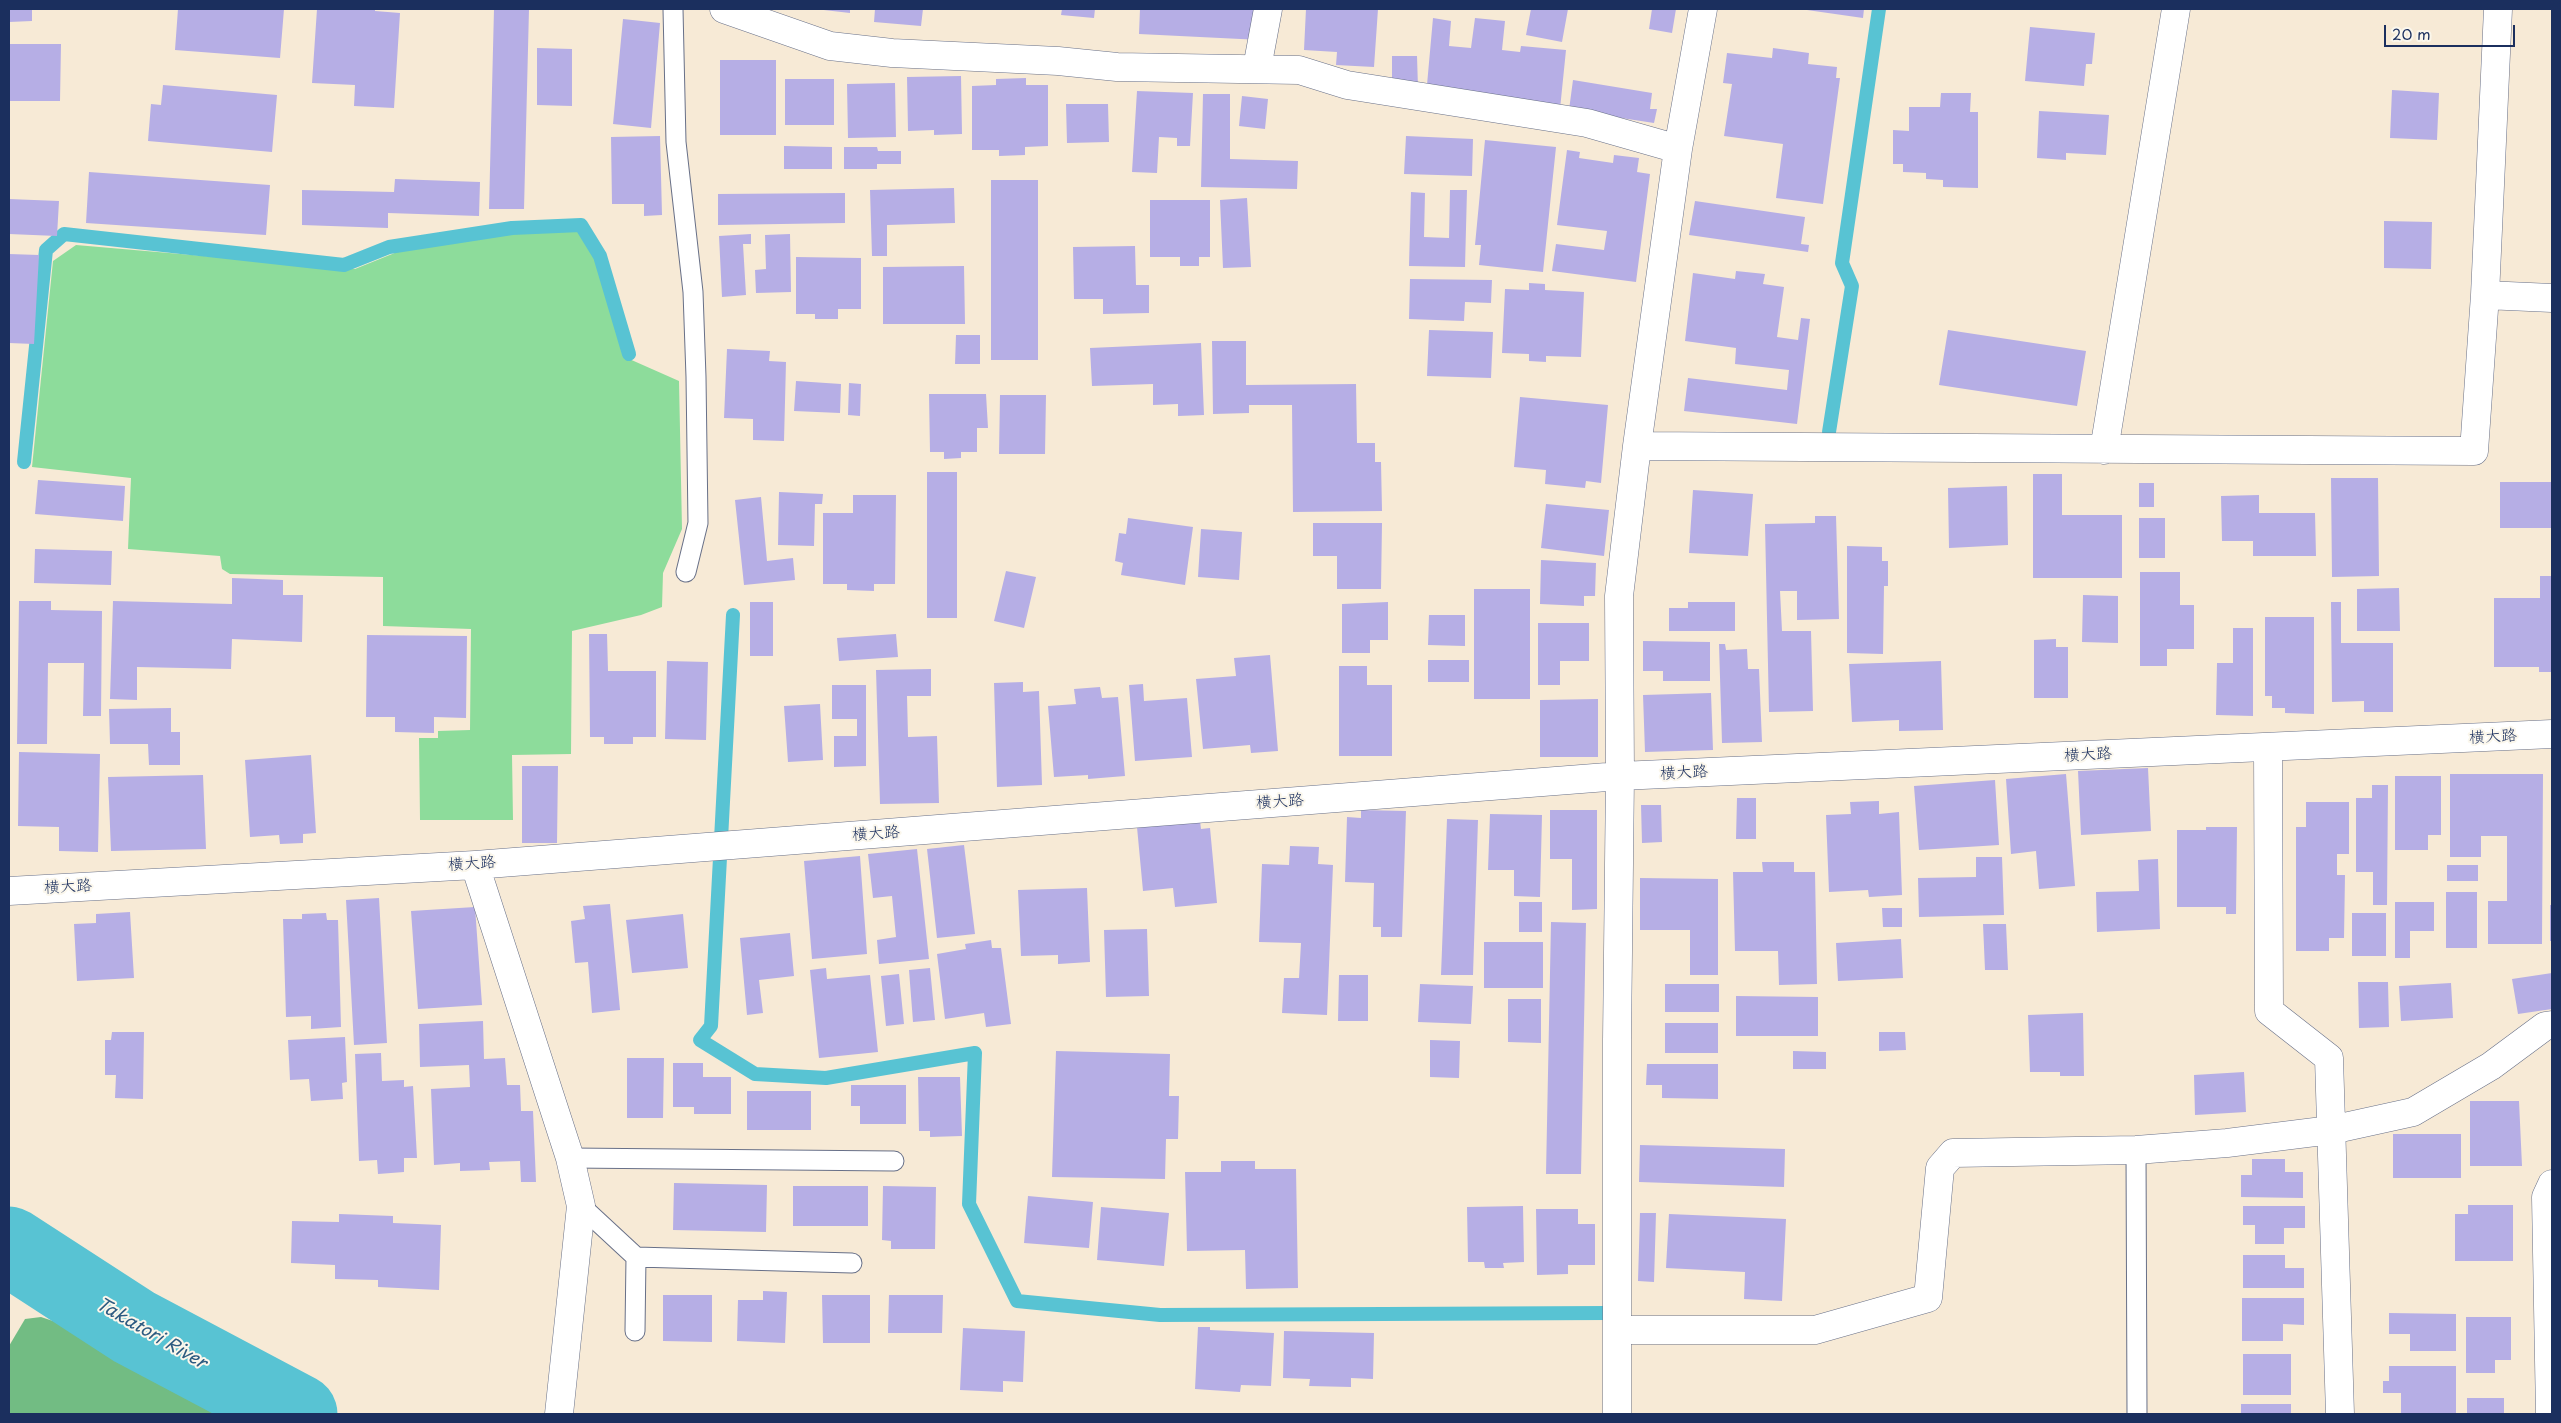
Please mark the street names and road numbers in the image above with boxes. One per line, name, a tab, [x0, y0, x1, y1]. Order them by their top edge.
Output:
street label: 横大路	[2469, 726, 2517, 748]
street label: 横大路	[2064, 744, 2112, 766]
street label: 横大路	[1660, 762, 1708, 784]
street label: 横大路	[1255, 791, 1305, 813]
street label: 横大路	[851, 823, 901, 845]
street label: 横大路	[447, 853, 497, 875]
street label: 横大路	[44, 876, 92, 898]

